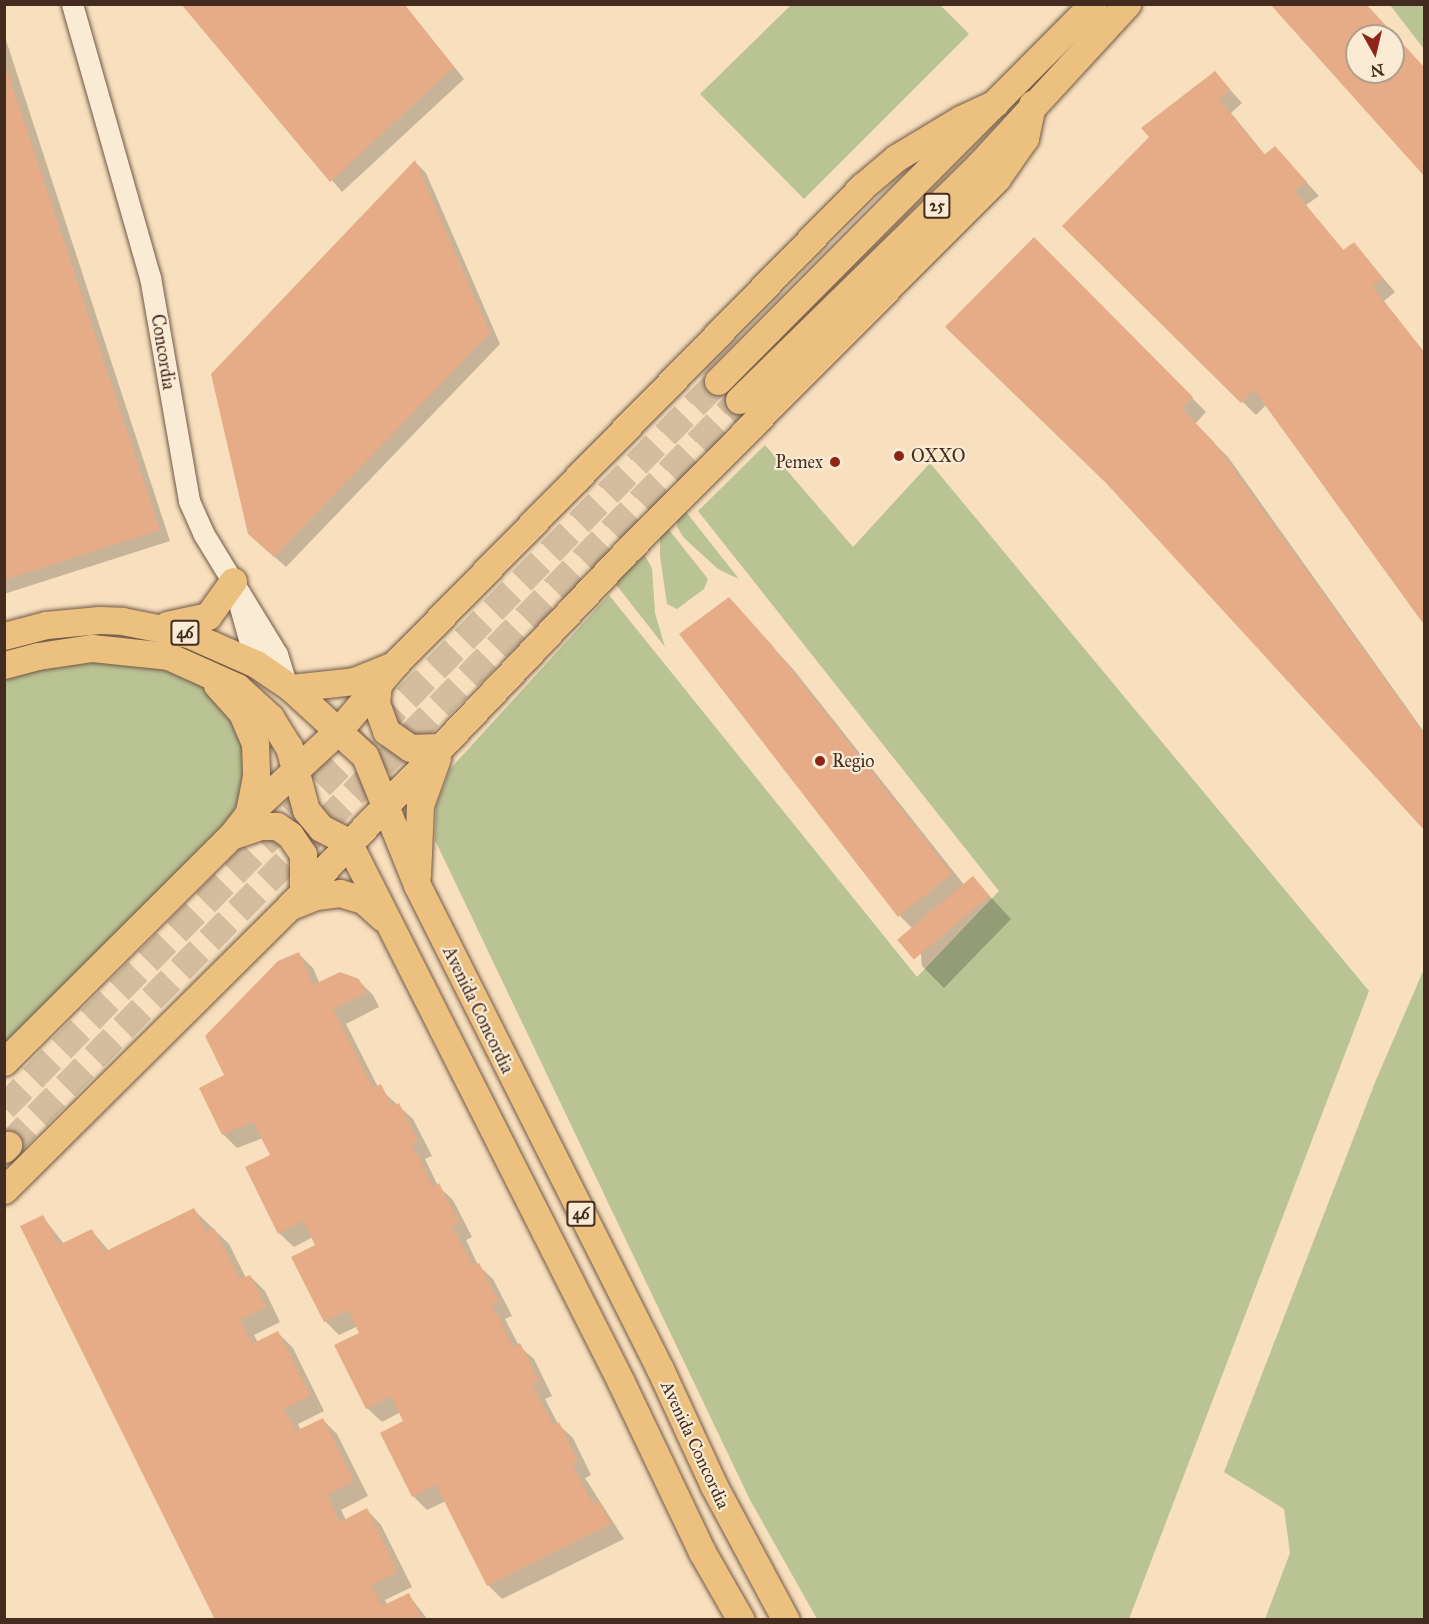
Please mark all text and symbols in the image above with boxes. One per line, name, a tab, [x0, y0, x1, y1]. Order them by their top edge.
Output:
north arrow	[1345, 24, 1405, 84]
text: N	[1369, 60, 1385, 81]
road number: 25	[922, 193, 952, 219]
street label: Concordia	[146, 313, 180, 391]
place label: OXXO	[911, 445, 965, 467]
marker: OXXO	[892, 449, 906, 463]
place label: Pemex	[775, 451, 823, 473]
marker: Pemex	[828, 455, 842, 469]
road number: 46	[170, 620, 200, 646]
place label: Regio	[832, 750, 875, 772]
marker: Regio	[813, 754, 827, 768]
street label: Avenida Concordia	[438, 943, 518, 1077]
road number: 46	[566, 1201, 596, 1227]
street label: Avenida Concordia	[656, 1378, 734, 1512]

